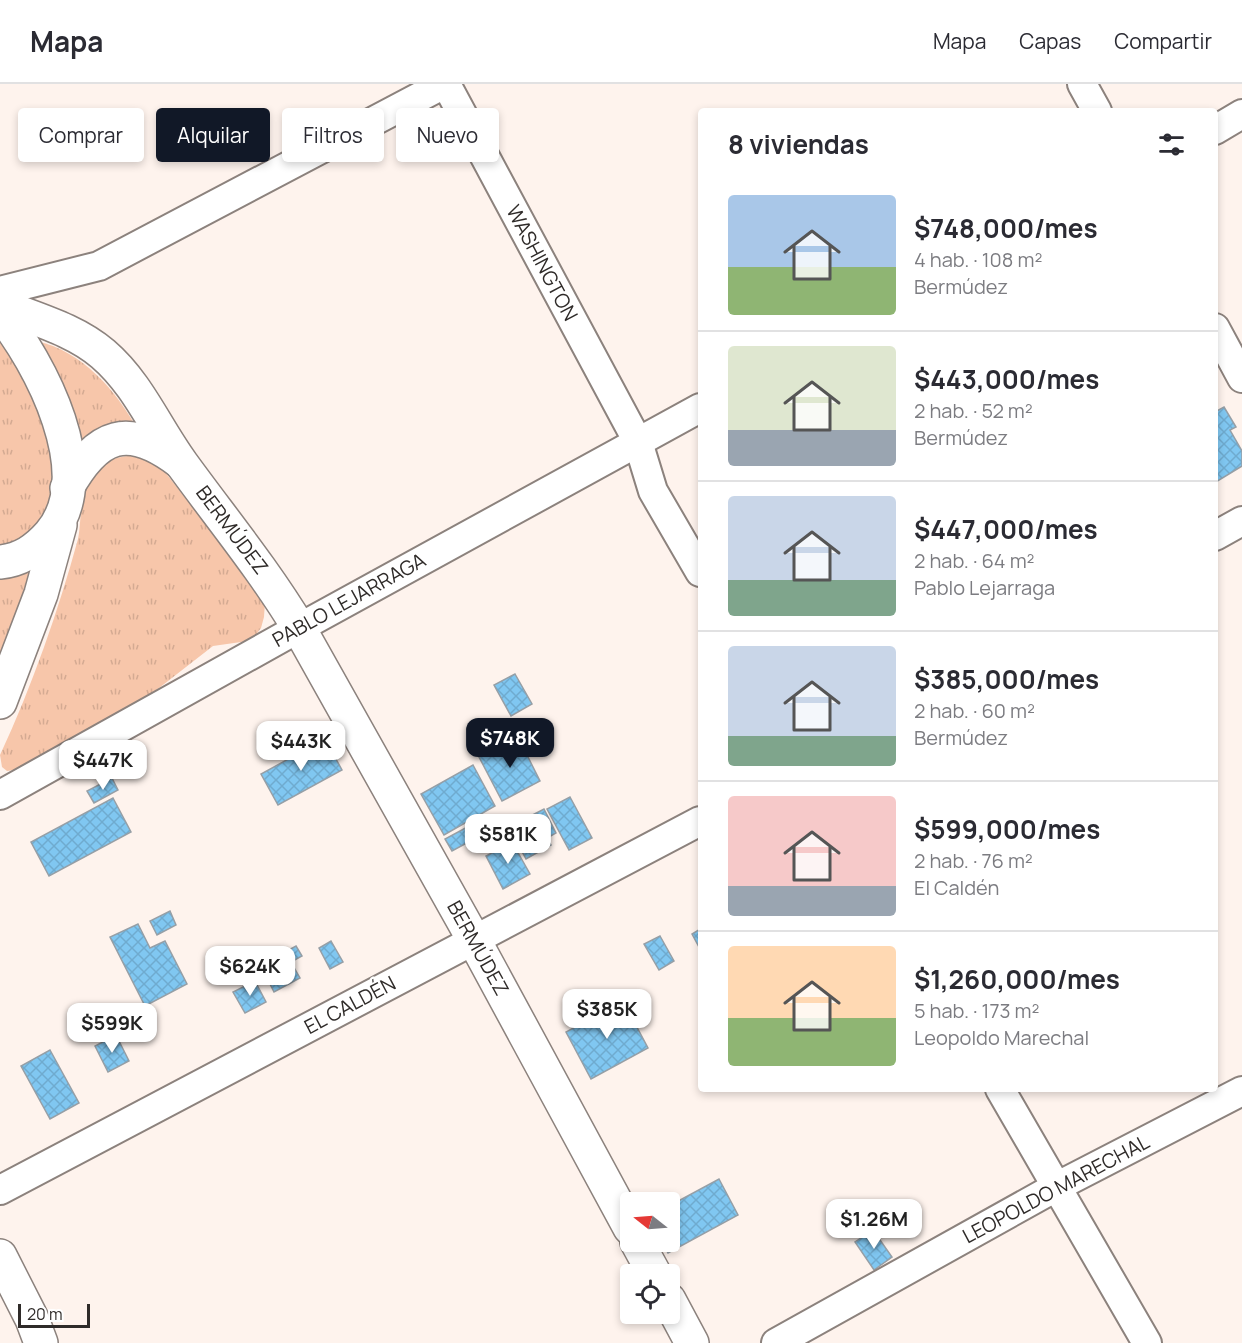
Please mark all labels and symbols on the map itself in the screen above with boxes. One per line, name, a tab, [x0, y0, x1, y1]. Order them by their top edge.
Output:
street label: WASHINGTON	[501, 200, 584, 326]
street label: BERMÚDEZ	[190, 480, 275, 579]
street label: PABLO LEJARRAGA	[267, 546, 430, 653]
pin: $748K	[468, 718, 552, 769]
pin: $443K	[259, 721, 343, 772]
pin: $447K	[61, 740, 145, 791]
pin: $581K	[466, 814, 550, 865]
street label: BERMÚDEZ	[441, 896, 516, 1000]
pin: $624K	[208, 946, 292, 997]
street label: EL CALDÉN	[299, 969, 400, 1040]
pin: $385K	[565, 989, 649, 1040]
pin: $599K	[70, 1003, 154, 1054]
street label: LEOPOLDO MARECHAL	[958, 1128, 1154, 1249]
north arrow	[620, 1192, 680, 1252]
pin: $1.26M	[825, 1199, 923, 1250]
scale bar	[18, 1301, 90, 1328]

